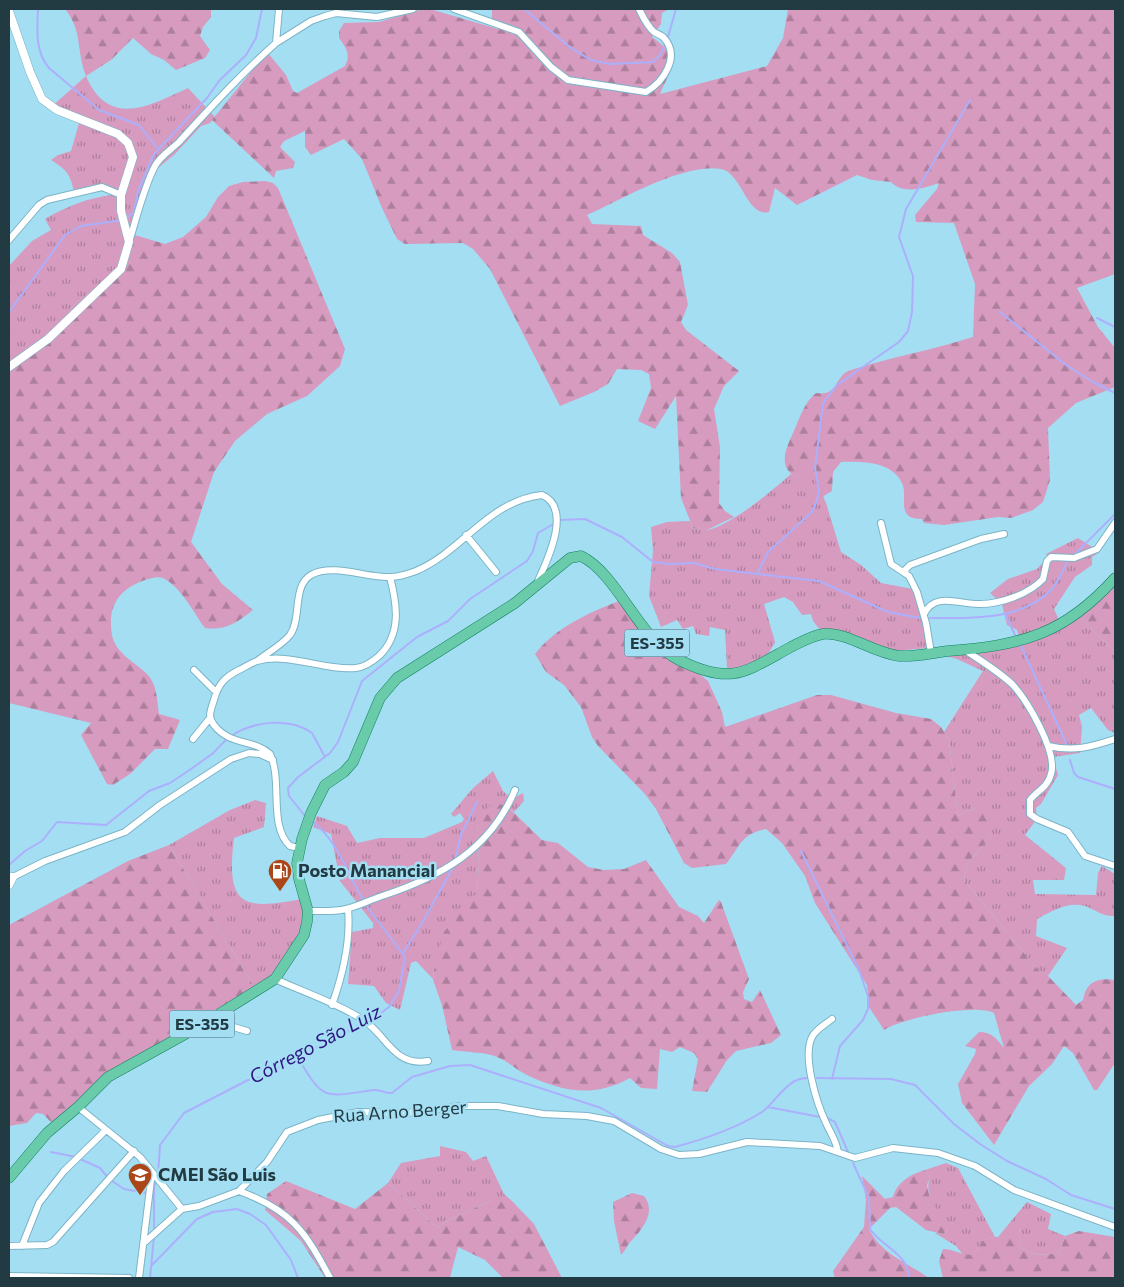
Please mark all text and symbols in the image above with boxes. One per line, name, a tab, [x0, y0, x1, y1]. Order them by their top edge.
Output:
road number: ES-355	[624, 630, 690, 656]
fuel station icon: Posto Manancial	[267, 858, 293, 892]
place label: Posto Manancial	[298, 859, 435, 881]
water label: Córrego São Luiz	[245, 999, 385, 1088]
road number: ES-355	[170, 1011, 234, 1038]
street label: Rua Arno Berger	[333, 1095, 467, 1127]
school or university icon: CMEI São Luis	[127, 1162, 153, 1196]
place label: CMEI São Luis	[158, 1163, 276, 1185]

